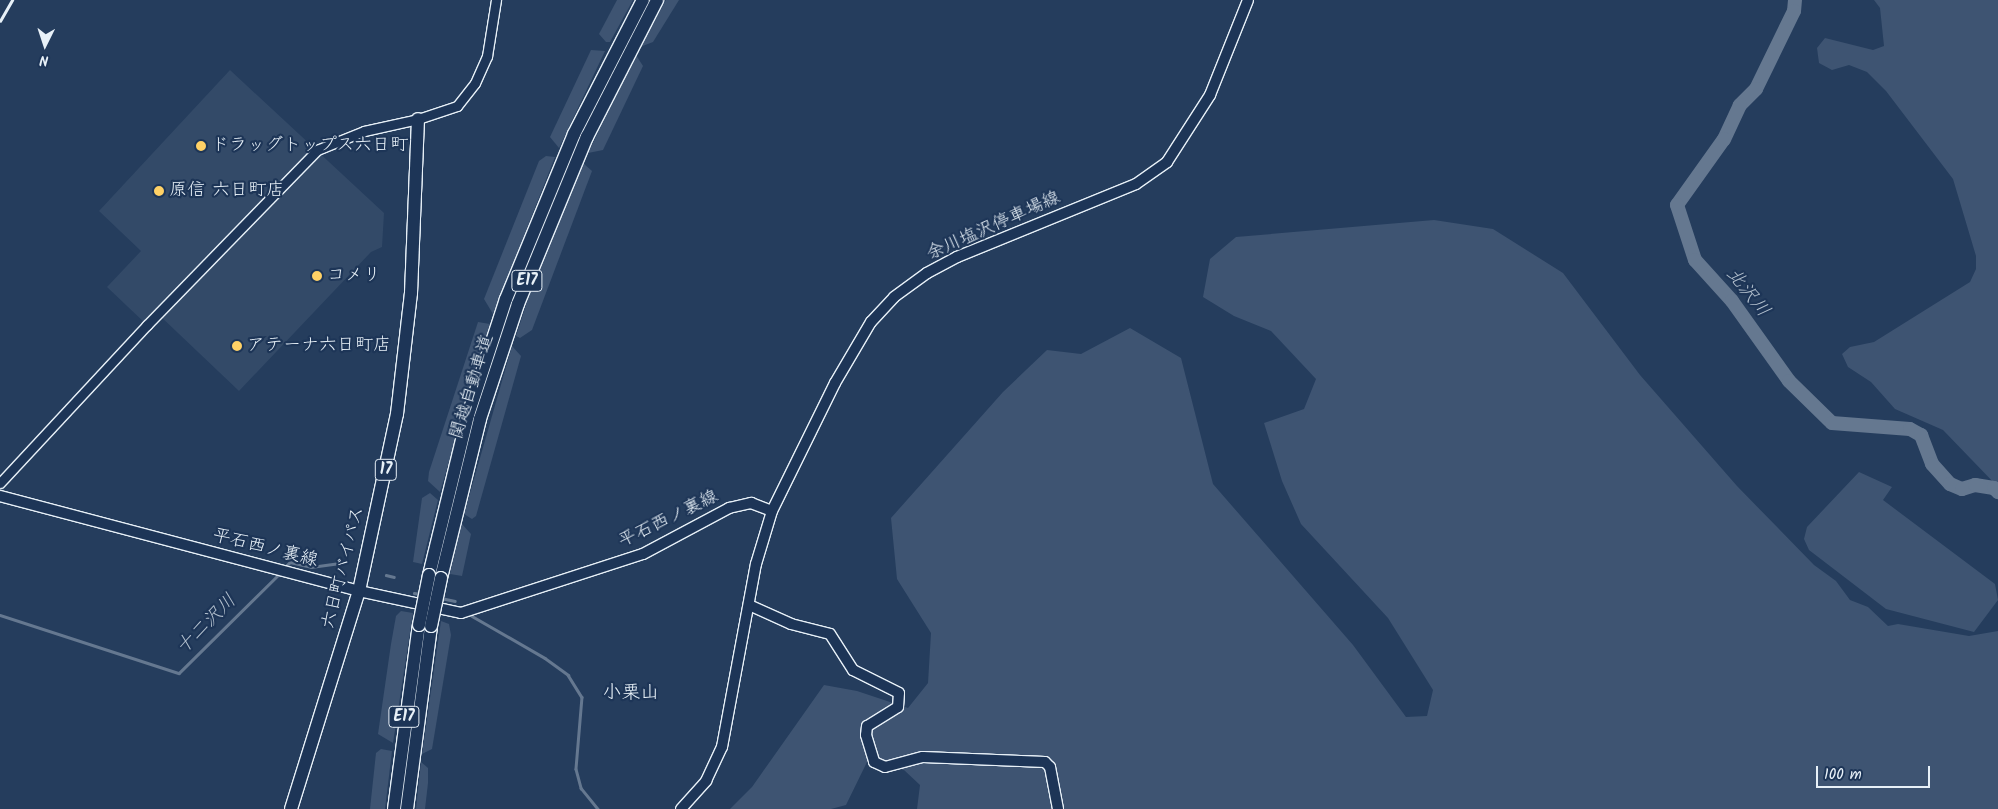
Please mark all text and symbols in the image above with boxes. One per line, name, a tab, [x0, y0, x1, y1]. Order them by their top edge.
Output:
north arrow	[20, 20, 70, 70]
text: N	[39, 49, 49, 71]
place label: ドラッグトップス六日町	[211, 135, 409, 157]
marker: ドラッグトップス六日町	[195, 140, 207, 152]
place label: 原信 六日町店	[169, 180, 284, 202]
marker: 原信 六日町店	[153, 185, 165, 197]
street label: 余川塩沢停車場線	[924, 188, 1064, 266]
water label: 北沢川	[1720, 264, 1774, 322]
place label: コメリ	[327, 265, 381, 287]
road number: E17	[511, 268, 543, 294]
marker: コメリ	[311, 270, 323, 282]
street label: 関越自動車道	[447, 332, 499, 442]
place label: アテーナ六日町店	[247, 335, 391, 357]
marker: アテーナ六日町店	[231, 340, 243, 352]
road number: 17	[375, 456, 397, 484]
street label: 平石西ノ裏線	[616, 487, 722, 553]
street label: 六日町バイパス	[318, 504, 370, 632]
street label: 平石西ノ裏線	[210, 525, 320, 573]
water label: 十二沢川	[172, 590, 242, 660]
district label: 小栗山	[603, 683, 659, 705]
road number: E17	[388, 704, 420, 730]
scale bar	[1818, 756, 1932, 788]
text: 100 m	[1824, 763, 1862, 787]

